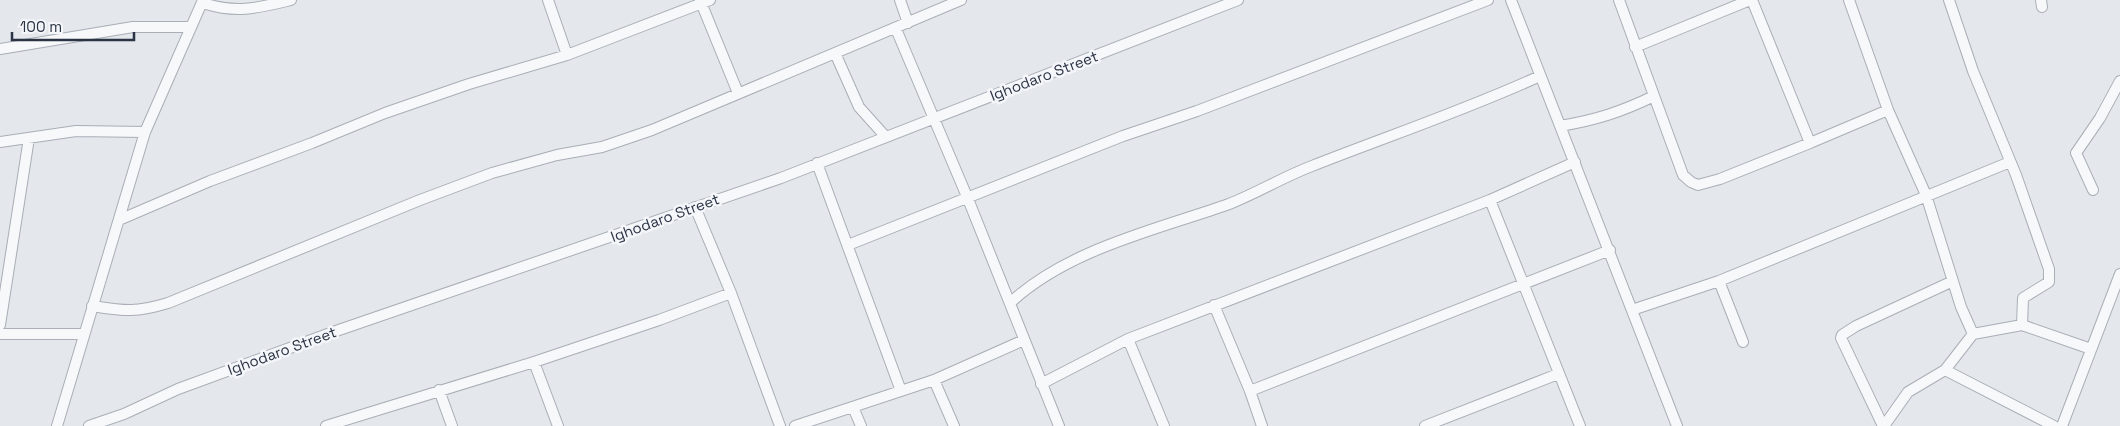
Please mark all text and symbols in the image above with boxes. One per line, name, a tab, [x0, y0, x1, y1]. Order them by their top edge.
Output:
scale bar	[12, 10, 135, 42]
text: 100 m	[20, 17, 62, 36]
street label: Ighodaro Street	[987, 46, 1101, 105]
street label: Ighodaro Street	[608, 189, 722, 246]
street label: Ighodaro Street	[225, 322, 339, 379]

